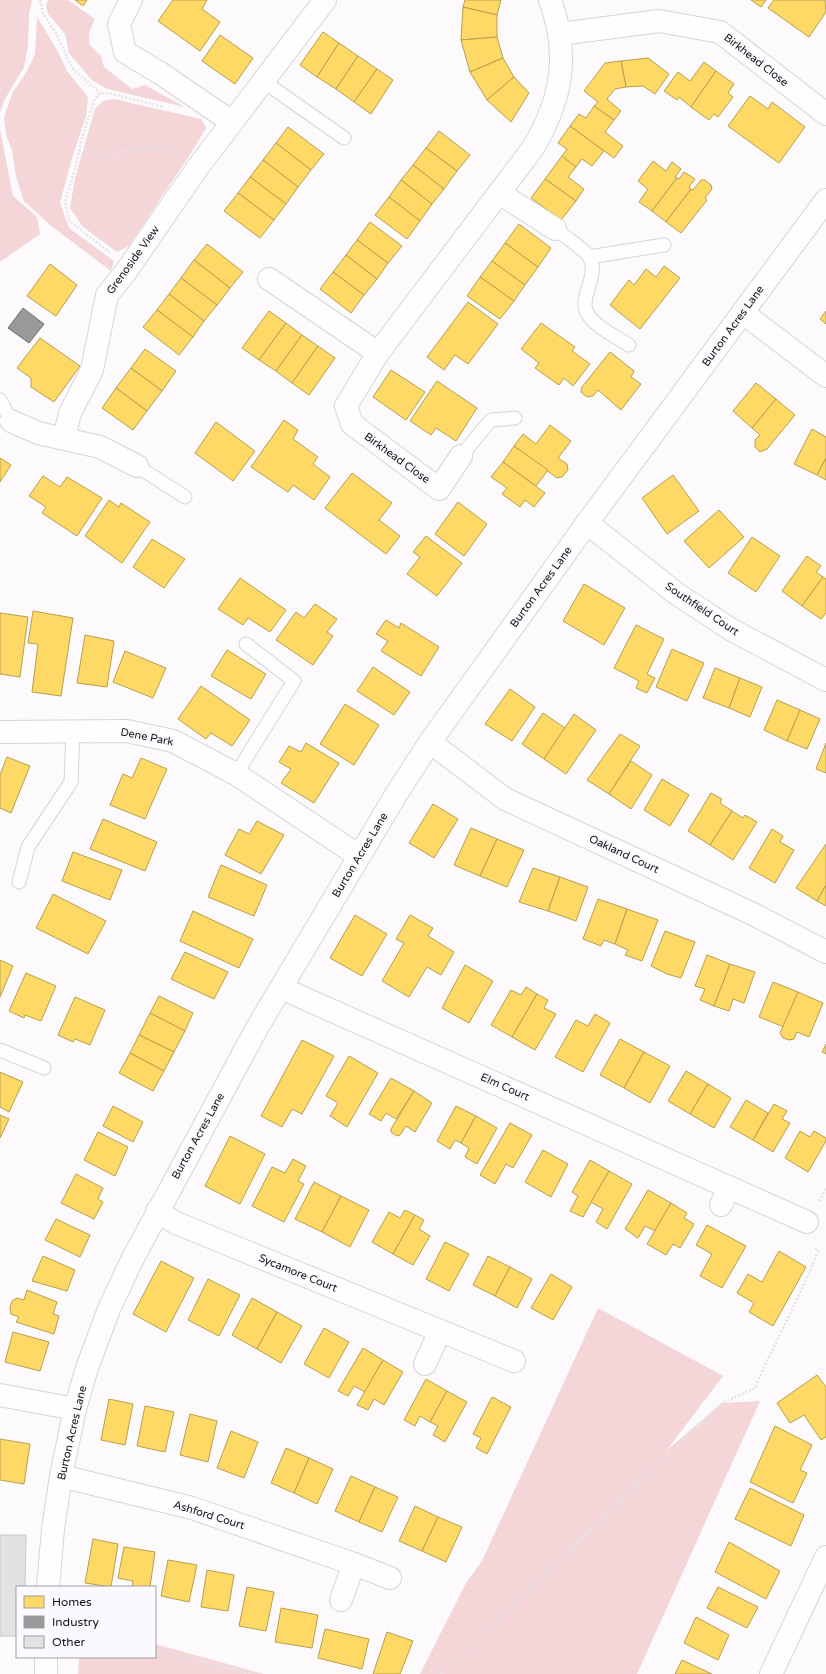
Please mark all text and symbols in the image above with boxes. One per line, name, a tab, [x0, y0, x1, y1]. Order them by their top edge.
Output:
street label: Birkhead Close	[721, 31, 791, 89]
street label: Grenoside View	[104, 223, 162, 297]
street label: Burton Acres Lane	[699, 283, 767, 369]
street label: Birkhead Close	[362, 430, 432, 486]
street label: Burton Acres Lane	[507, 544, 575, 630]
street label: Southfield Court	[663, 580, 741, 638]
street label: Dene Park	[119, 726, 175, 748]
street label: Burton Acres Lane	[330, 810, 390, 900]
street label: Oakland Court	[587, 832, 661, 876]
street label: Elm Court	[479, 1070, 531, 1104]
street label: Burton Acres Lane	[169, 1091, 227, 1181]
street label: Sycamore Court	[257, 1251, 339, 1295]
street label: Burton Acres Lane	[55, 1384, 89, 1482]
street label: Ashford Court	[172, 1498, 246, 1532]
legend	[16, 1586, 156, 1658]
text: Homes	[52, 1595, 92, 1609]
text: Industry	[52, 1615, 99, 1629]
text: Other	[52, 1635, 85, 1649]

